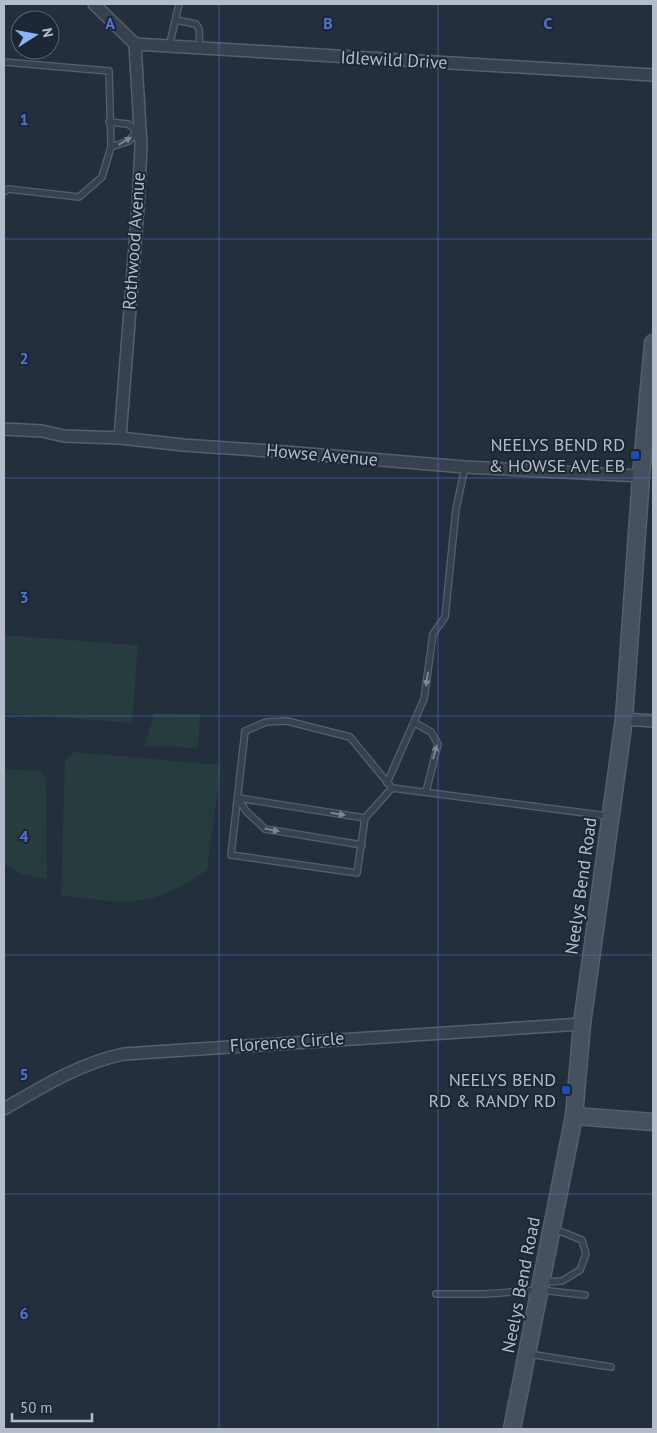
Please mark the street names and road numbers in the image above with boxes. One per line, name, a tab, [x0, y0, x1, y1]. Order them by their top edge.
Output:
street label: Idlewild Drive	[340, 45, 448, 74]
street label: Rothwood Avenue	[117, 171, 150, 311]
street label: Howse Avenue	[265, 438, 379, 471]
street label: Neelys Bend Road	[559, 816, 602, 956]
street label: Florence Circle	[229, 1026, 345, 1057]
street label: Neelys Bend Road	[496, 1215, 545, 1355]

